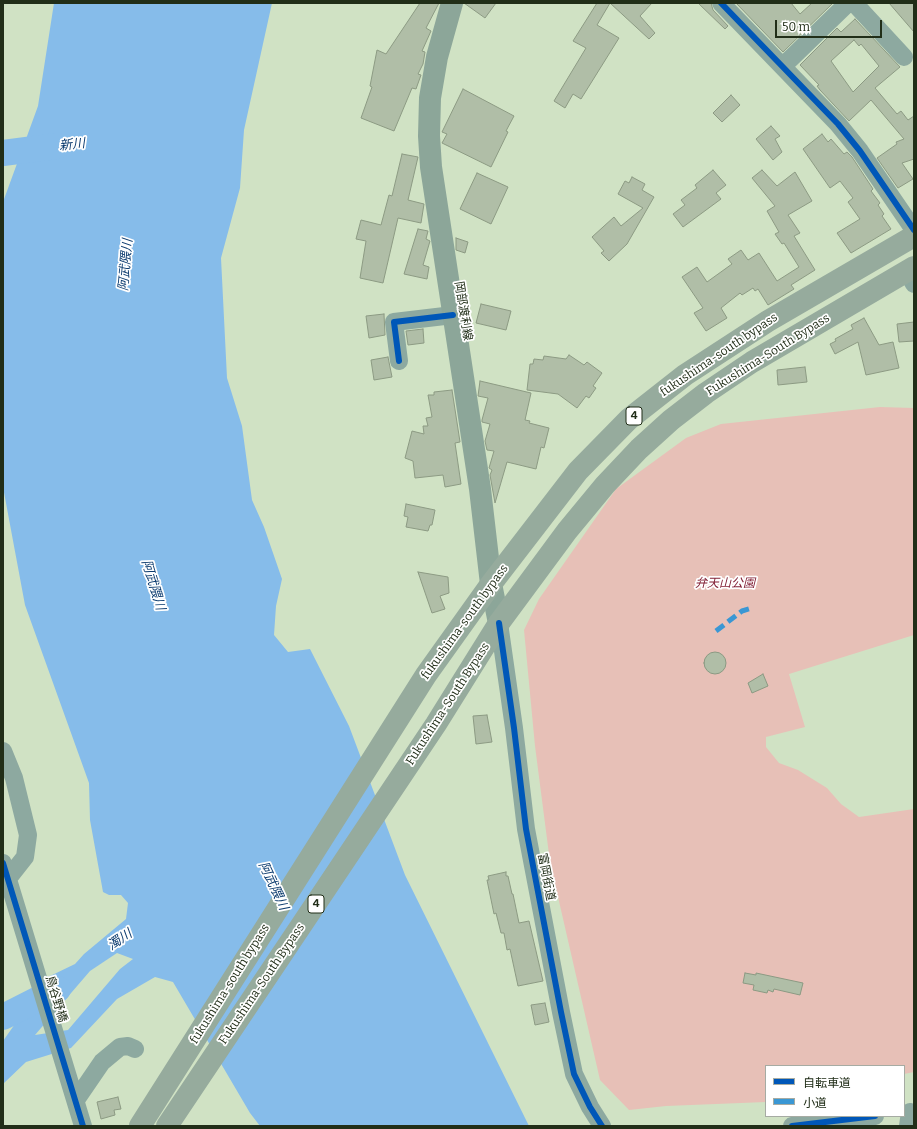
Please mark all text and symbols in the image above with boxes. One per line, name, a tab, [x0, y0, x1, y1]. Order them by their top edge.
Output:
scale bar	[777, 12, 884, 38]
text: 50 m	[782, 20, 810, 34]
water label: 新川	[58, 136, 86, 154]
water label: 阿武隈川	[116, 238, 136, 292]
street label: 岡部渡利線	[451, 280, 475, 342]
street label: fukushima-south bypass	[658, 310, 780, 400]
street label: Fukushima-South Bypass	[704, 311, 832, 399]
road number: 4	[626, 407, 642, 425]
water label: 阿武隈川	[138, 558, 168, 612]
street label: fukushima-south bypass	[419, 562, 511, 682]
park label: 弁天山公園	[695, 577, 755, 591]
street label: Fukushima-South Bypass	[403, 640, 493, 768]
street label: 富岡街道	[534, 852, 558, 902]
water label: 阿武隈川	[255, 859, 291, 913]
road number: 4	[308, 895, 324, 913]
street label: Fukushima-South Bypass	[216, 921, 308, 1047]
street label: fukushima-south bypass	[187, 922, 273, 1046]
water label: 濁川	[105, 926, 135, 954]
street label: 鳥谷野橋	[42, 974, 70, 1024]
legend	[765, 1065, 905, 1117]
text: 自転車道	[803, 1076, 851, 1090]
text: 小道	[803, 1096, 827, 1110]

